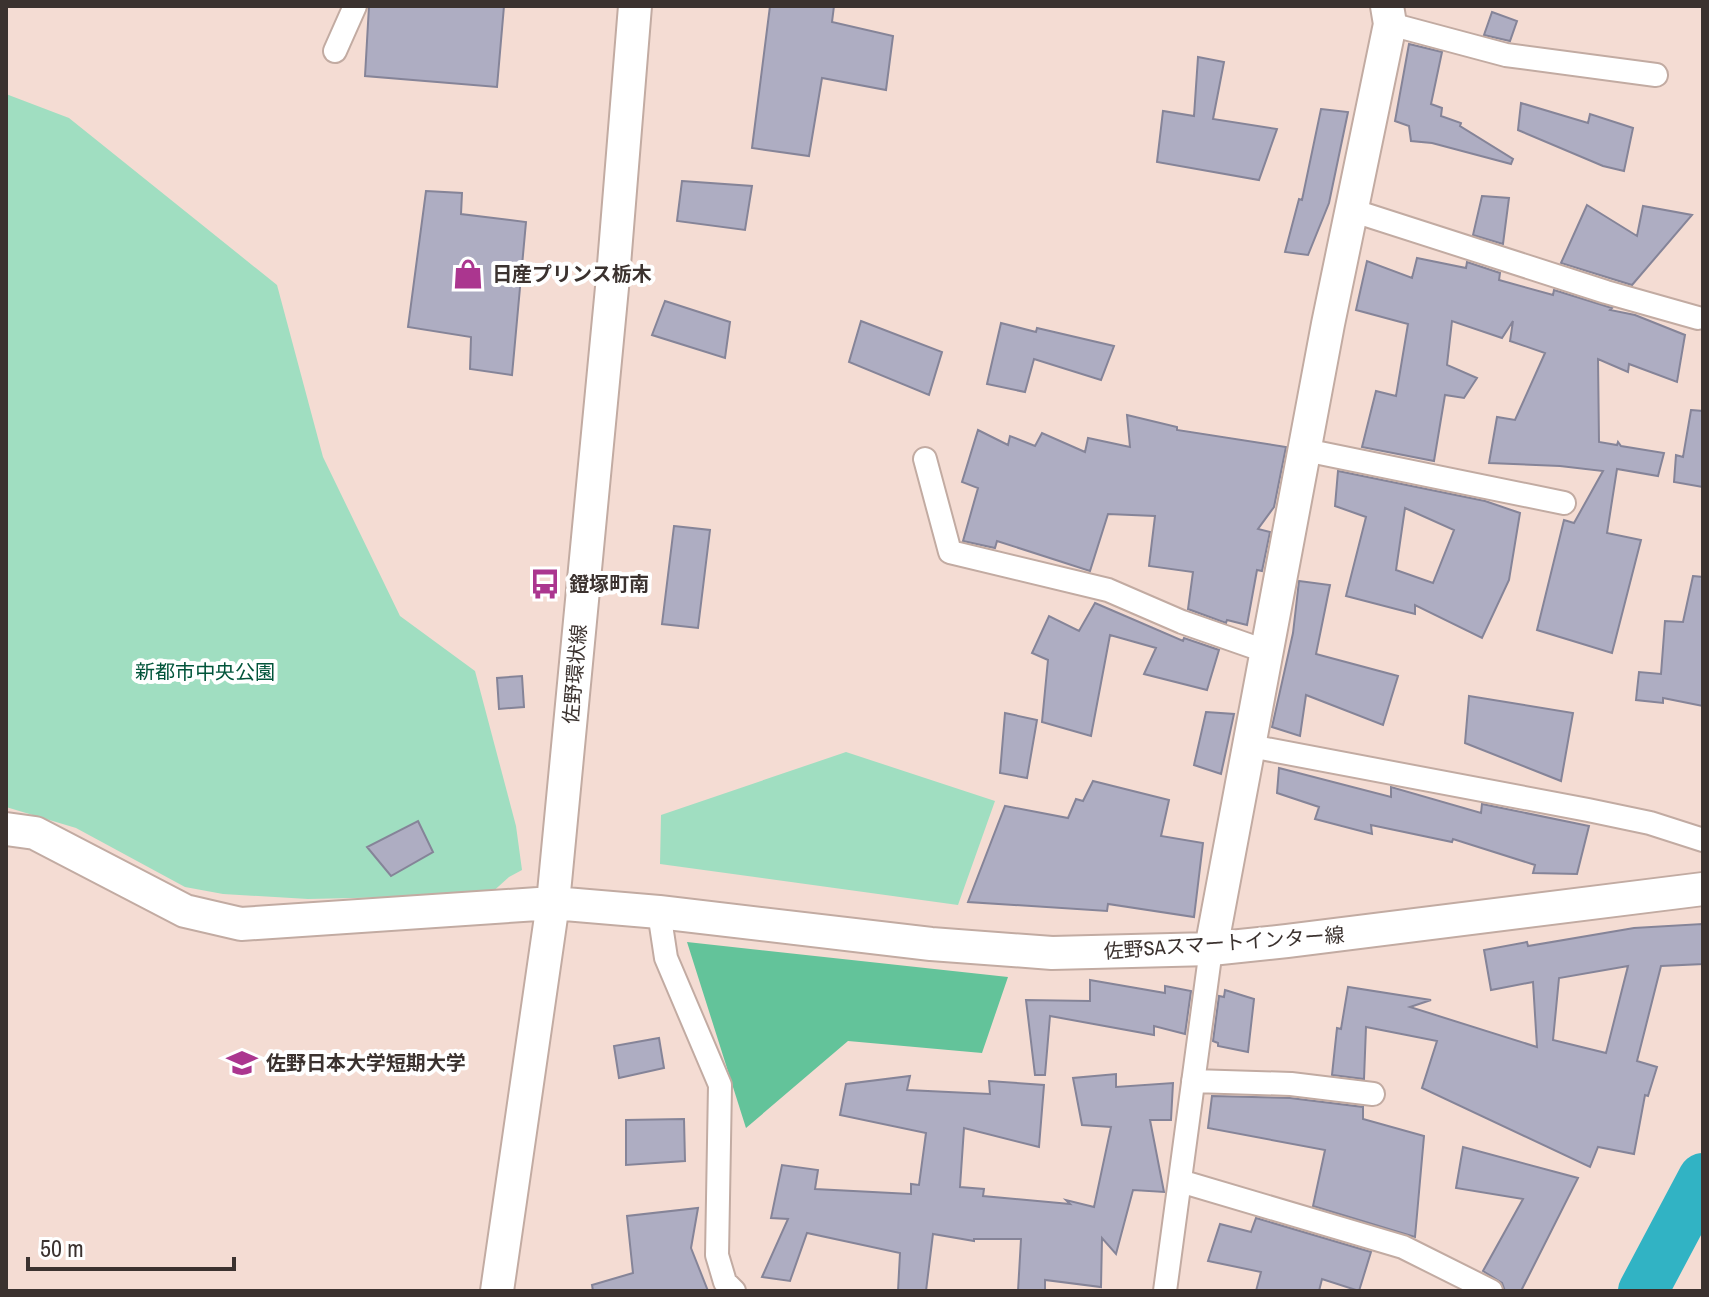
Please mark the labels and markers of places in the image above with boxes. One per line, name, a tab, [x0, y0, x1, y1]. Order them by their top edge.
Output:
shop icon: 日産プリンス栃木	[451, 257, 485, 291]
place label: 日産プリンス栃木	[492, 260, 652, 287]
bus stop icon: 鐙塚町南	[528, 567, 562, 601]
place label: 鐙塚町南	[569, 570, 649, 597]
school or university icon: 佐野日本大学短期大学	[225, 1046, 259, 1080]
place label: 佐野日本大学短期大学	[266, 1049, 466, 1076]

